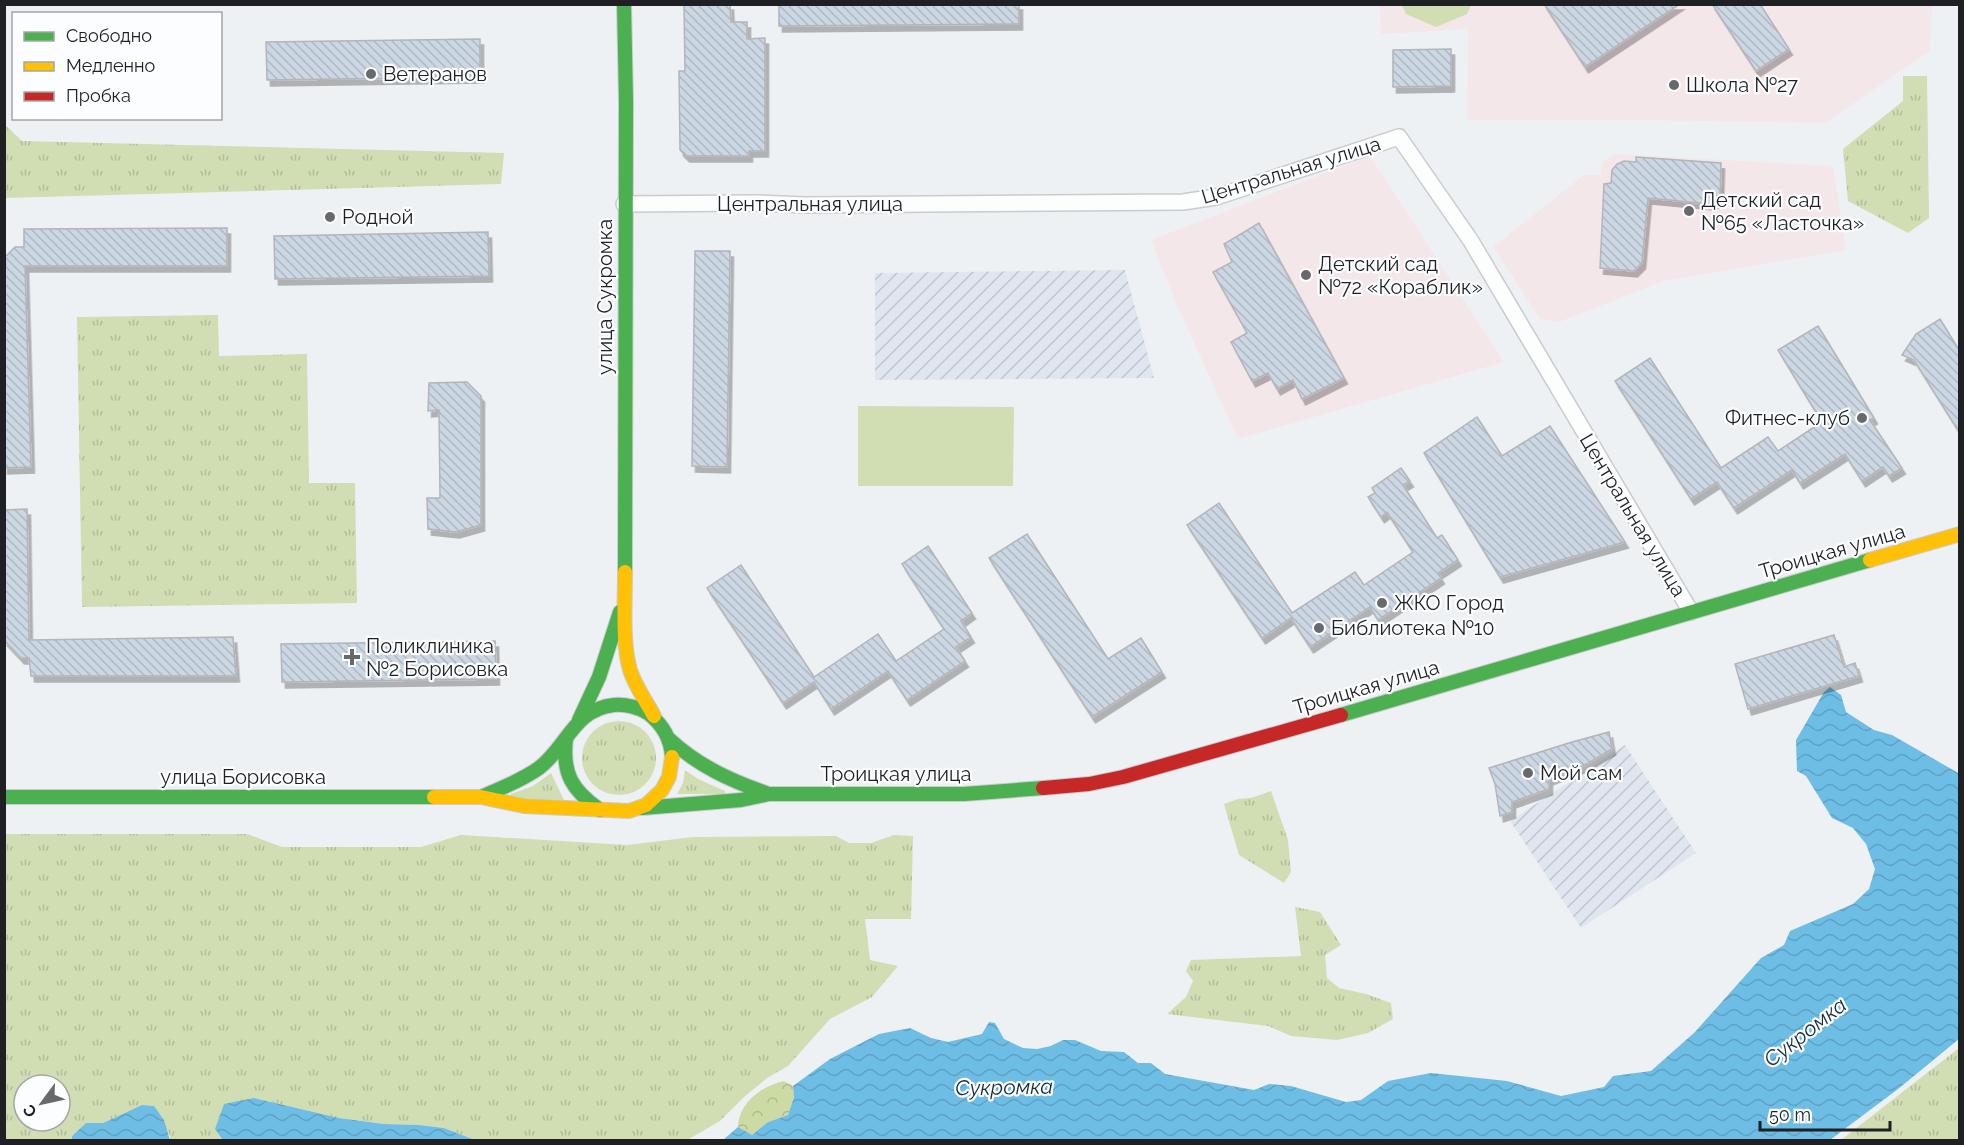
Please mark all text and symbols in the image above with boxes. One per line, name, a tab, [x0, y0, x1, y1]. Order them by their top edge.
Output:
legend	[12, 12, 222, 120]
text: Свободно	[66, 25, 152, 46]
text: Медленно	[66, 55, 155, 76]
place label: Ветеранов	[383, 62, 487, 86]
marker: Ветеранов	[364, 67, 378, 81]
place label: Школа №27	[1686, 73, 1798, 97]
marker: Школа №27	[1667, 78, 1681, 92]
text: Пробка	[66, 85, 131, 106]
street label: Центральная улица	[1199, 131, 1383, 209]
place label: Детский сад №65 «Ласточка»	[1701, 188, 1864, 235]
street label: Центральная улица	[717, 192, 903, 216]
marker: Детский сад №65 «Ласточка»	[1682, 204, 1696, 218]
place label: Родной	[342, 205, 413, 229]
marker: Родной	[323, 210, 337, 224]
street label: улица Сукромка	[593, 219, 617, 375]
place label: Детский сад №72 «Кораблик»	[1318, 252, 1483, 299]
marker: Детский сад №72 «Кораблик»	[1299, 268, 1313, 282]
place label: Фитнес-клуб	[1725, 406, 1850, 430]
marker: Фитнес-клуб	[1855, 411, 1869, 425]
street label: Центральная улица	[1575, 429, 1691, 601]
street label: Троицкая улица	[1756, 519, 1908, 583]
place label: ЖКО Город	[1394, 591, 1504, 615]
marker: ЖКО Город	[1375, 596, 1389, 610]
place label: Библиотека №10	[1331, 616, 1494, 640]
marker: Библиотека №10	[1312, 621, 1326, 635]
place label: Поликлиника №2 Борисовка	[366, 634, 508, 681]
marker: Поликлиника №2 Борисовка	[343, 648, 361, 666]
street label: Троицкая улица	[1290, 655, 1442, 719]
place label: Мой сам	[1540, 761, 1622, 785]
street label: Троицкая улица	[821, 762, 971, 786]
street label: улица Борисовка	[160, 765, 326, 789]
marker: Мой сам	[1521, 766, 1535, 780]
water label: Сукромка	[1759, 992, 1851, 1072]
north arrow	[12, 1073, 72, 1133]
water label: Сукромка	[955, 1074, 1053, 1100]
scale bar	[1760, 1094, 1890, 1132]
text: С	[19, 1101, 41, 1121]
text: 50 m	[1769, 1104, 1811, 1125]

